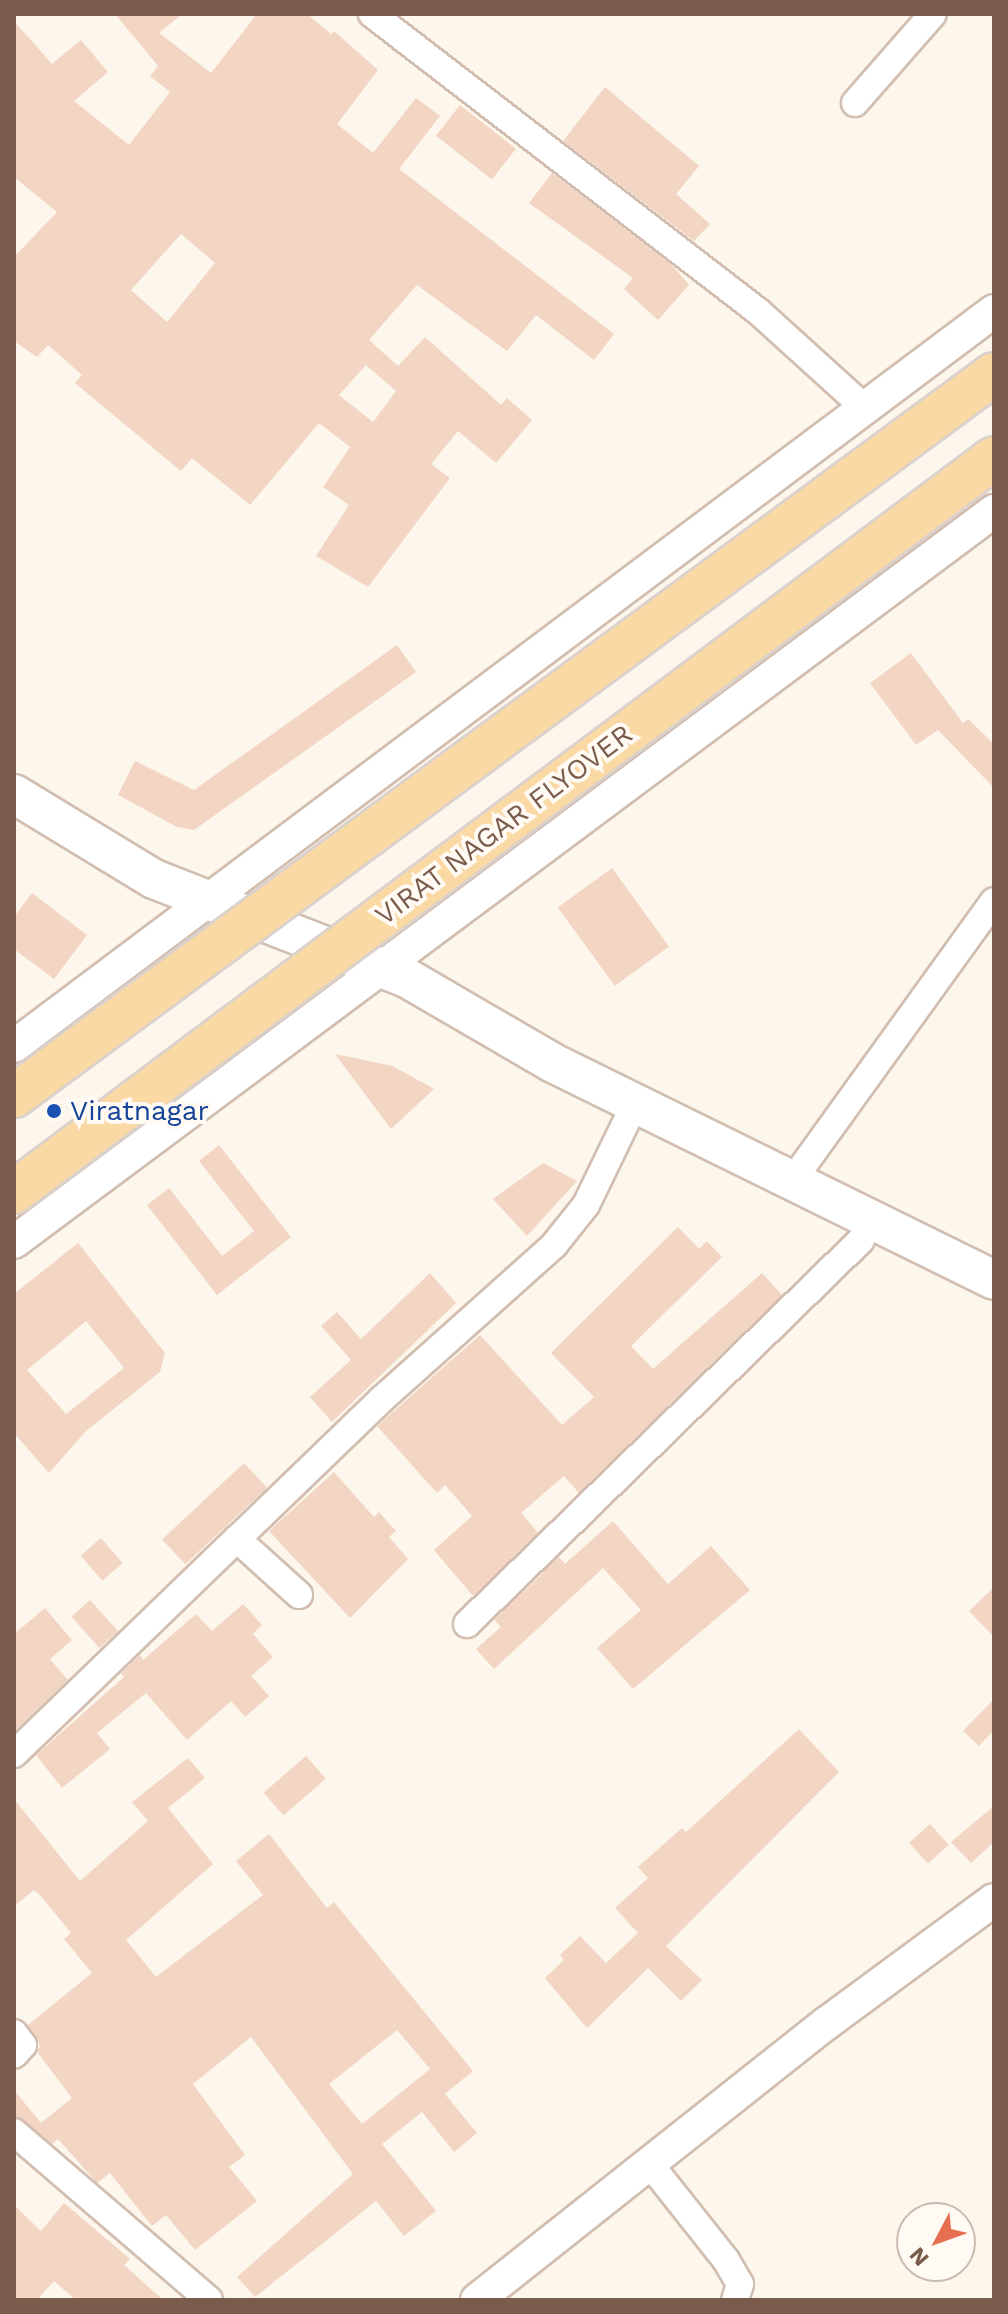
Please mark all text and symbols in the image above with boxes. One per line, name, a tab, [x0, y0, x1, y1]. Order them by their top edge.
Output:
street label: VIRAT NAGAR FLYOVER	[369, 717, 639, 933]
place label: Viratnagar	[70, 1094, 209, 1128]
marker: Viratnagar	[45, 1102, 63, 1120]
north arrow	[896, 2202, 976, 2282]
text: N	[904, 2242, 934, 2271]

